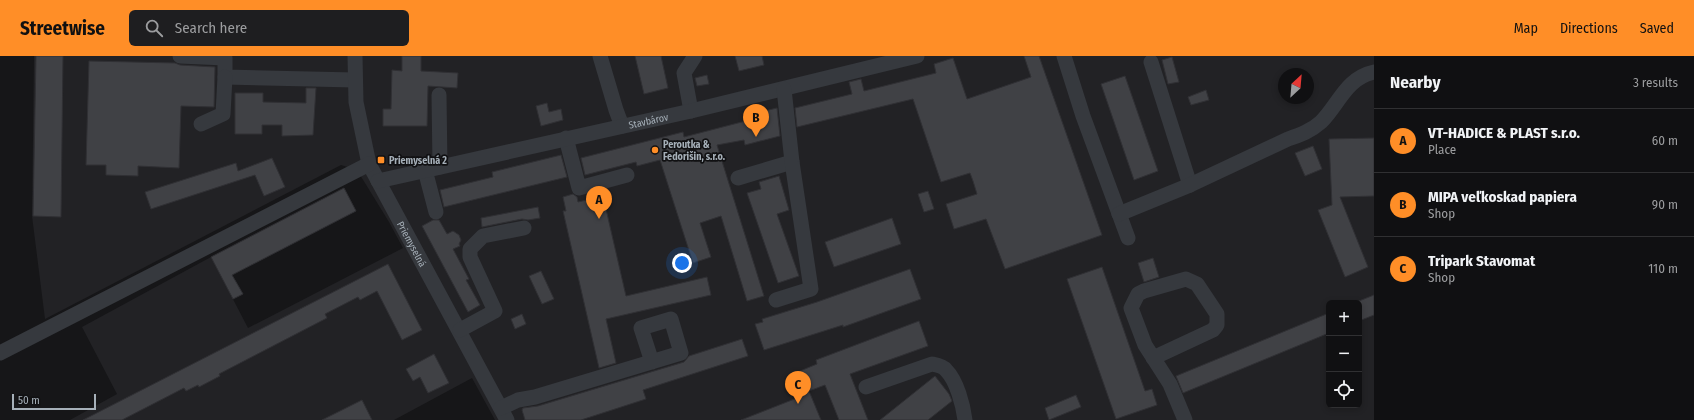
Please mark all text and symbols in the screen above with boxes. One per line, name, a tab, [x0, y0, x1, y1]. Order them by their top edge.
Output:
search box	[129, 10, 409, 46]
text: Streetwise	[20, 17, 105, 40]
icon: search	[143, 17, 165, 39]
text: Search here	[175, 19, 247, 37]
text: Map	[1514, 20, 1538, 37]
text: Directions	[1560, 20, 1618, 37]
text: Saved	[1640, 20, 1674, 37]
north arrow	[1278, 68, 1314, 104]
text: Nearby	[1390, 72, 1441, 93]
text: 3 results	[1633, 75, 1678, 90]
pin: B	[743, 104, 769, 137]
street label: Stavbárov	[628, 111, 670, 132]
text: VT-HADICE & PLAST s.r.o.	[1428, 124, 1580, 142]
text: A	[1399, 133, 1407, 148]
text: 60 m	[1652, 133, 1678, 148]
place label: Peroutka & Fedorišin, s.r.o.	[663, 139, 726, 163]
text: Place	[1428, 142, 1456, 157]
marker: Peroutka & Fedorišin, s.r.o.	[650, 145, 660, 155]
place label: Priemyselná 2	[389, 154, 447, 167]
marker: Priemyselná 2	[376, 155, 386, 165]
pin: A	[586, 186, 612, 219]
text: MIPA veľkoskad papiera	[1428, 188, 1577, 206]
text: B	[1399, 197, 1407, 212]
text: 90 m	[1652, 197, 1678, 212]
text: Shop	[1428, 206, 1455, 221]
street label: Priemyselná	[394, 219, 428, 269]
text: Tripark Stavomat	[1428, 252, 1535, 270]
your location	[672, 253, 692, 273]
text: C	[1400, 261, 1406, 276]
text: 110 m	[1648, 261, 1678, 276]
text: Shop	[1428, 270, 1455, 285]
map controls	[1326, 300, 1362, 408]
button: +	[1326, 300, 1362, 336]
button: −	[1326, 336, 1362, 372]
pin: C	[785, 371, 811, 404]
button: locate	[1326, 372, 1362, 408]
scale bar	[12, 392, 96, 411]
text: 50 m	[18, 394, 40, 407]

